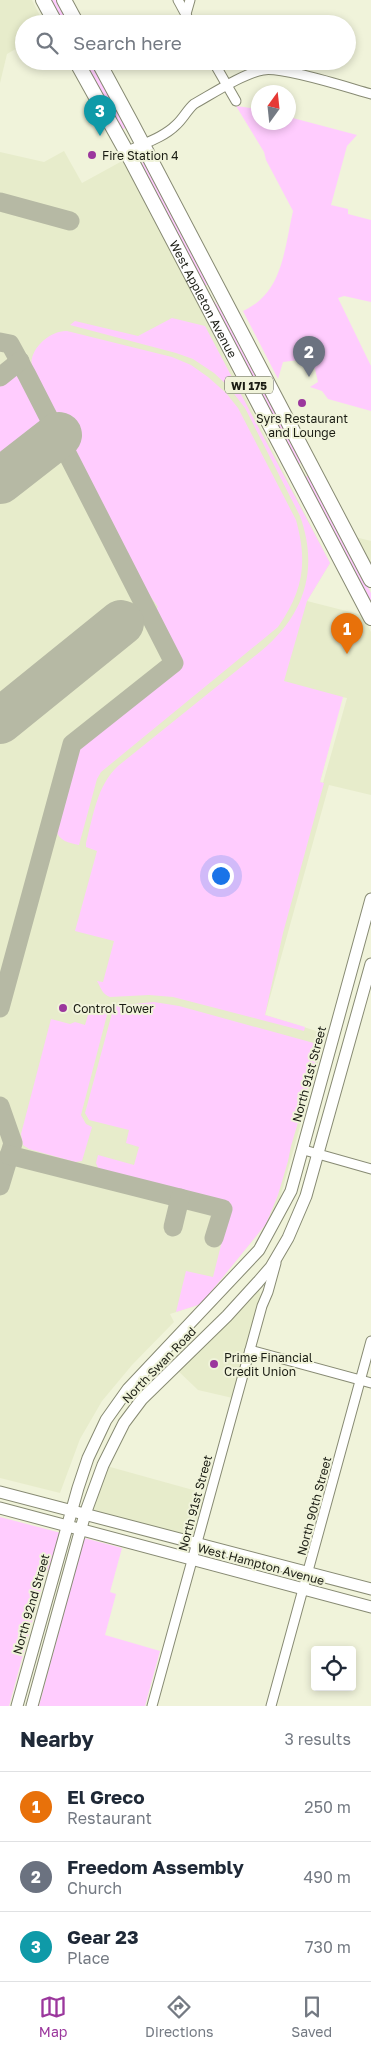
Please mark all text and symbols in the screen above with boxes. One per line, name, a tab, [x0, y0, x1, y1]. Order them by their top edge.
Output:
search box	[15, 15, 356, 70]
icon: search	[33, 29, 61, 57]
text: Search here	[73, 31, 182, 54]
north arrow	[251, 85, 296, 130]
pin: 3	[84, 95, 116, 136]
place label: Fire Station 4	[102, 148, 179, 163]
marker: Fire Station 4	[86, 149, 98, 161]
street label: West Appleton Avenue	[167, 238, 241, 360]
pin: 2	[293, 336, 325, 377]
road number: WI 175	[225, 376, 273, 394]
marker: Syrs Restaurant and Lounge	[296, 397, 308, 409]
place label: Syrs Restaurant and Lounge	[256, 411, 348, 440]
pin: 1	[331, 613, 363, 654]
your location	[208, 863, 234, 889]
place label: Control Tower	[73, 1001, 154, 1016]
marker: Control Tower	[57, 1002, 69, 1014]
street label: North 91st Street	[289, 1024, 329, 1124]
street label: North Swan Road	[119, 1324, 199, 1406]
place label: Prime Financial Credit Union	[224, 1350, 313, 1379]
marker: Prime Financial Credit Union	[208, 1358, 220, 1370]
street label: North 91st Street	[175, 1453, 215, 1553]
street label: North 90th Street	[294, 1455, 334, 1557]
street label: West Hampton Avenue	[196, 1540, 326, 1588]
street label: North 92nd Street	[9, 1552, 53, 1656]
map controls	[311, 1646, 356, 1691]
button: locate	[311, 1646, 356, 1691]
text: Nearby	[20, 1726, 94, 1752]
text: 3 results	[284, 1729, 351, 1749]
text: El Greco	[67, 1785, 145, 1808]
text: 1	[32, 1797, 40, 1817]
text: 250 m	[304, 1797, 351, 1817]
text: Restaurant	[67, 1808, 152, 1828]
text: Freedom Assembly	[67, 1855, 244, 1878]
text: 2	[31, 1867, 41, 1887]
text: 490 m	[303, 1867, 351, 1887]
text: Church	[67, 1878, 122, 1898]
text: Gear 23	[67, 1925, 139, 1948]
text: 3	[31, 1937, 41, 1957]
text: 730 m	[305, 1937, 351, 1957]
text: Place	[67, 1948, 110, 1968]
tab: Map	[39, 1993, 67, 2040]
tab: Directions	[145, 1993, 214, 2040]
tab: Saved	[291, 1993, 332, 2040]

